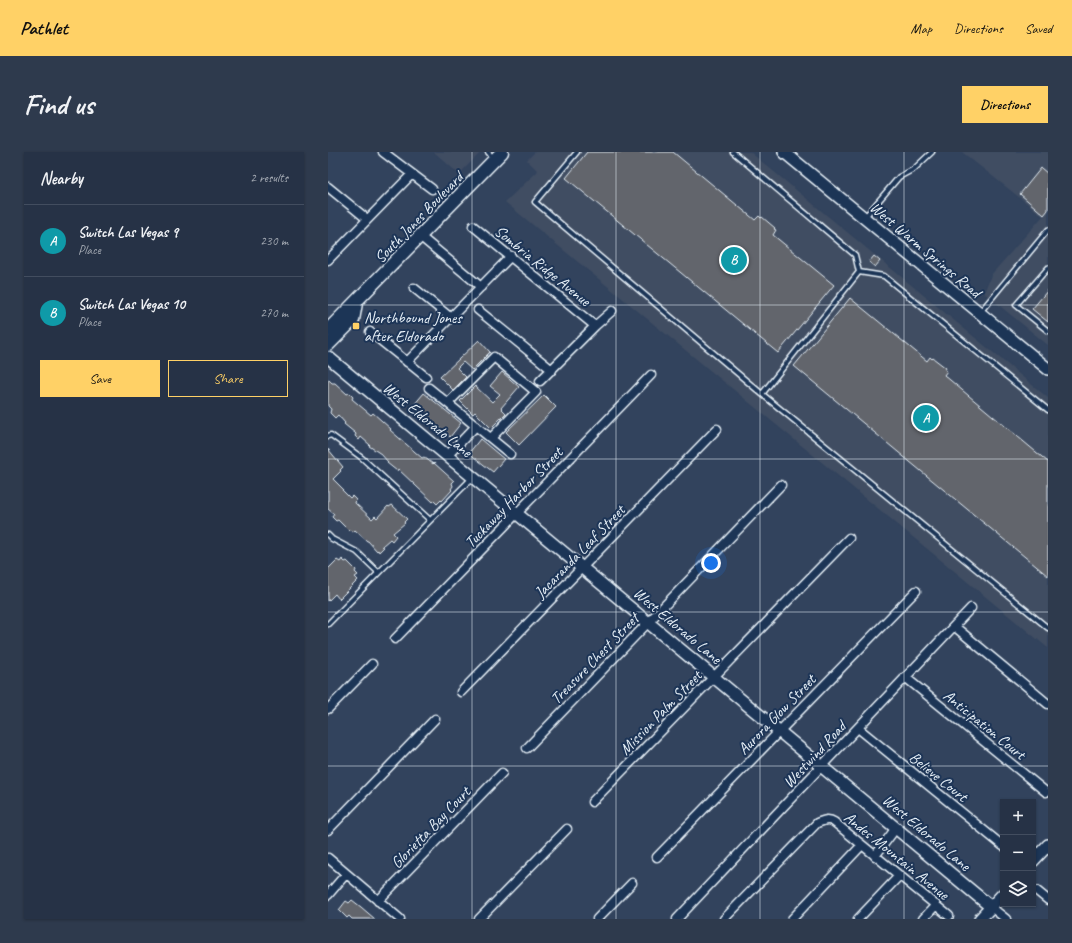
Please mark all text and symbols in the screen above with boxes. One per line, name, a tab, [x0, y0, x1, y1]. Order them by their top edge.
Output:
text: Pathlet	[20, 16, 68, 40]
text: Map	[911, 20, 932, 37]
text: Directions	[954, 20, 1003, 37]
text: Saved	[1025, 20, 1052, 37]
button: Directions	[962, 86, 1048, 123]
text: Find us	[24, 87, 94, 122]
street label: South Jones Boulevard	[370, 166, 469, 268]
text: Nearby	[40, 168, 83, 189]
text: 2 results	[250, 170, 288, 186]
street label: West Warm Springs Road	[866, 197, 987, 304]
street label: Sombria Ridge Avenue	[490, 221, 596, 312]
text: Switch Las Vegas 9	[78, 223, 178, 242]
text: A	[50, 233, 56, 249]
text: 230 m	[260, 233, 288, 249]
text: Place	[78, 242, 101, 258]
pin: B	[721, 245, 747, 275]
text: Switch Las Vegas 10	[78, 295, 185, 314]
text: B	[50, 305, 56, 321]
text: 270 m	[260, 305, 288, 321]
place label: Northbound Jones after Eldorado	[364, 308, 463, 346]
text: Place	[78, 314, 101, 330]
marker: Northbound Jones after Eldorado	[351, 321, 361, 331]
button: Save	[40, 360, 160, 397]
button: Share	[168, 360, 288, 397]
street label: West Eldorado Lane	[379, 378, 477, 463]
pin: A	[913, 403, 939, 433]
street label: Tuckaway Harbor Street	[461, 442, 568, 552]
street label: Jacaranda Leaf Street	[529, 500, 631, 603]
your location	[701, 553, 721, 573]
street label: West Eldorado Lane	[629, 583, 727, 670]
street label: Treasure Chest Street	[546, 607, 645, 708]
street label: Mission Palm Street	[615, 665, 707, 759]
street label: Aurora Glow Street	[733, 669, 821, 759]
street label: Anticipation Court	[939, 686, 1031, 765]
street label: Westwind Road	[779, 715, 852, 792]
street label: Believe Court	[905, 747, 973, 807]
street label: Glorietta Bay Court	[387, 781, 476, 873]
street label: West Eldorado Lane	[878, 790, 976, 877]
map controls	[1000, 799, 1036, 907]
button: +	[1000, 799, 1036, 835]
street label: Andes Mountain Avenue	[840, 807, 954, 905]
button: −	[1000, 835, 1036, 871]
button: layers	[1000, 871, 1036, 907]

